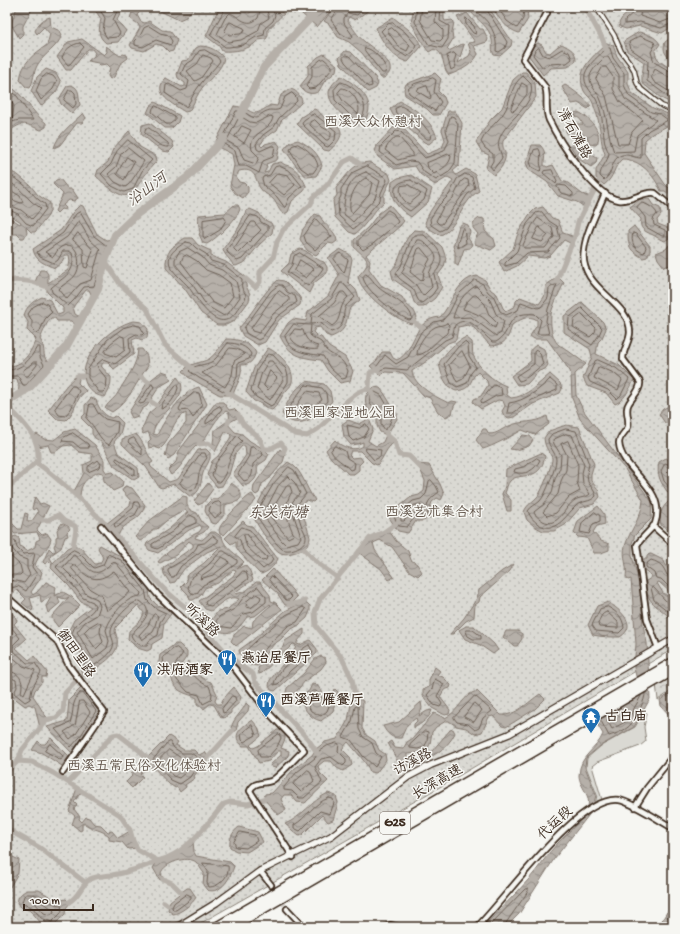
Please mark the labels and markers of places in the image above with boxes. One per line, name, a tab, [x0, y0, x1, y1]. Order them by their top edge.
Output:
restaurant icon: 燕诒居餐厅	[216, 648, 238, 676]
place label: 燕诒居餐厅	[241, 650, 311, 668]
restaurant icon: 洪府酒家	[132, 660, 154, 688]
place label: 洪府酒家	[157, 662, 213, 680]
restaurant icon: 西溪芦雁餐厅	[255, 690, 277, 718]
place label: 西溪芦雁餐厅	[280, 692, 364, 710]
temple icon: 古白庙	[580, 706, 602, 734]
place label: 古白庙	[605, 709, 647, 726]

